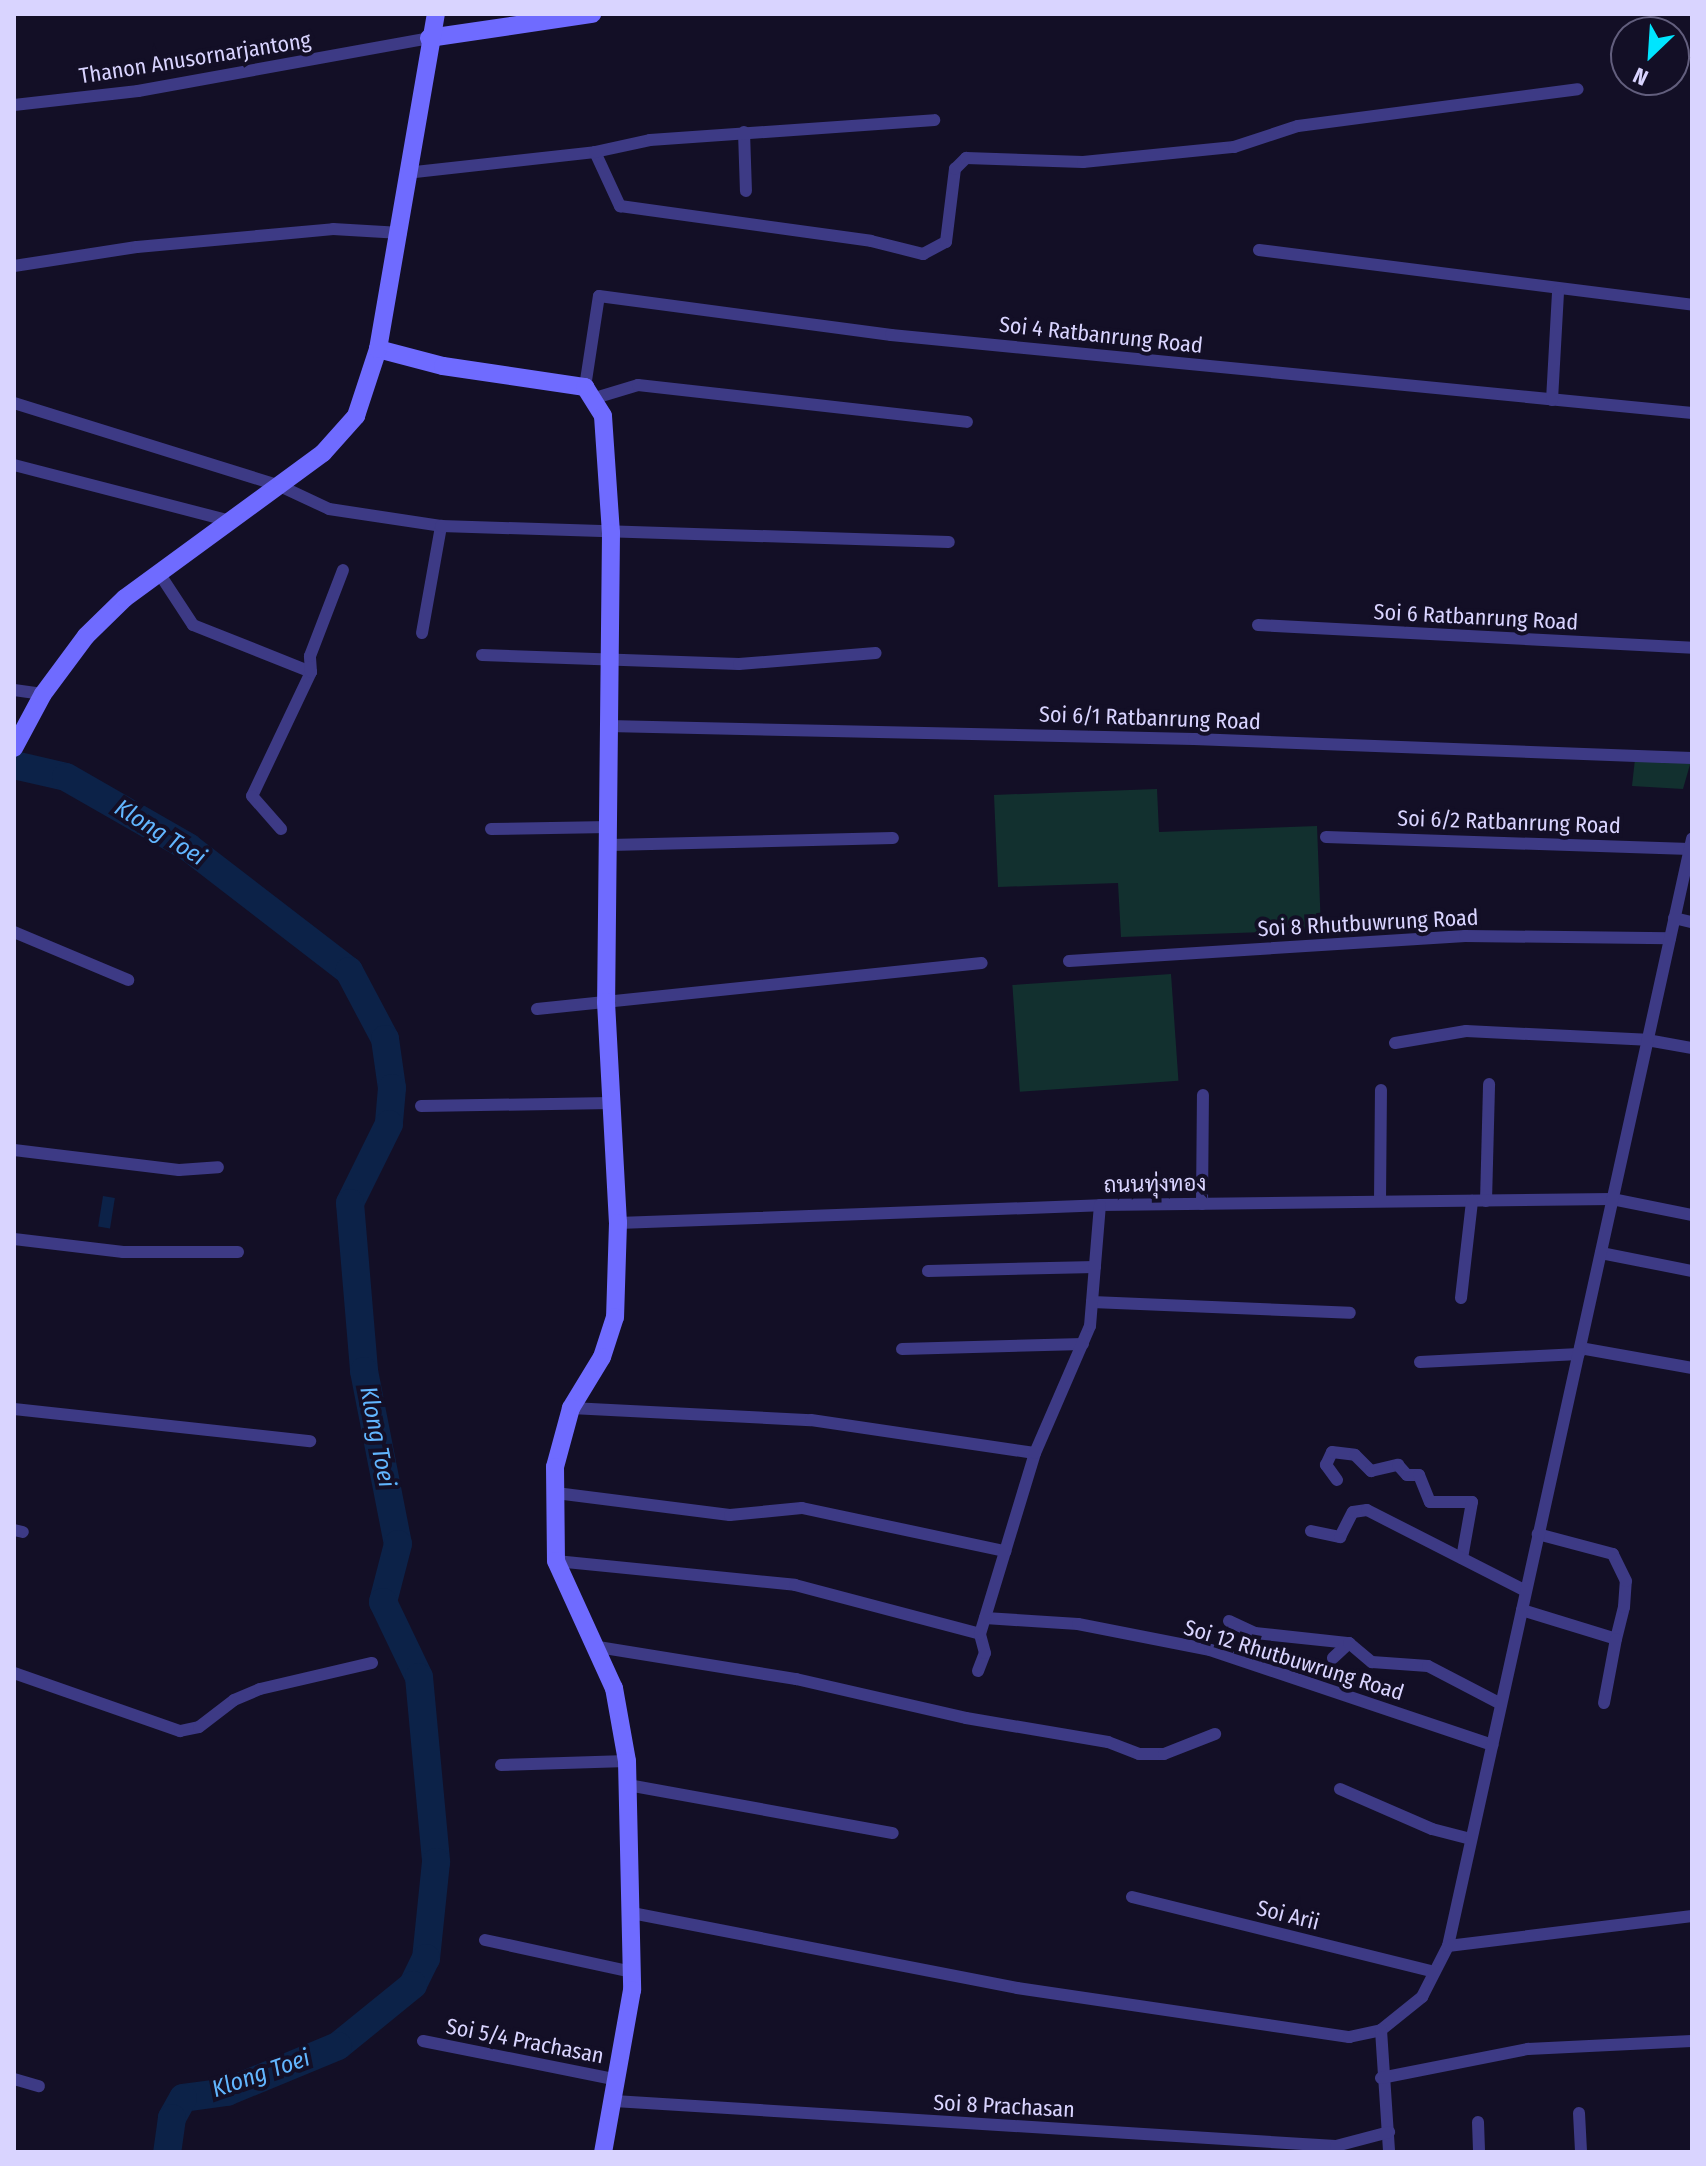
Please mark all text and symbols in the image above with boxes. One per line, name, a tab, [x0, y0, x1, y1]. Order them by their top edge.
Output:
north arrow	[1610, 16, 1690, 96]
street label: Thanon Anusornarjantong	[77, 27, 313, 89]
text: N	[1629, 61, 1652, 91]
street label: Soi 4 Ratbanrung Road	[998, 311, 1204, 359]
street label: Soi 6 Ratbanrung Road	[1373, 598, 1579, 636]
street label: Soi 6/1 Ratbanrung Road	[1039, 701, 1261, 735]
water label: Klong Toei	[109, 794, 211, 872]
street label: Soi 6/2 Ratbanrung Road	[1397, 805, 1621, 839]
street label: Soi 8 Rhutbuwrung Road	[1257, 904, 1479, 942]
street label: ถนนทุ่งทอง	[1103, 1170, 1207, 1198]
water label: Klong Toei	[353, 1384, 401, 1490]
street label: Soi 12 Rhutbuwrung Road	[1181, 1614, 1407, 1706]
street label: Soi Arii	[1254, 1895, 1322, 1935]
street label: Soi 5/4 Prachasan	[444, 2013, 606, 2069]
water label: Klong Toei	[208, 2044, 314, 2104]
street label: Soi 8 Prachasan	[933, 2089, 1075, 2123]

